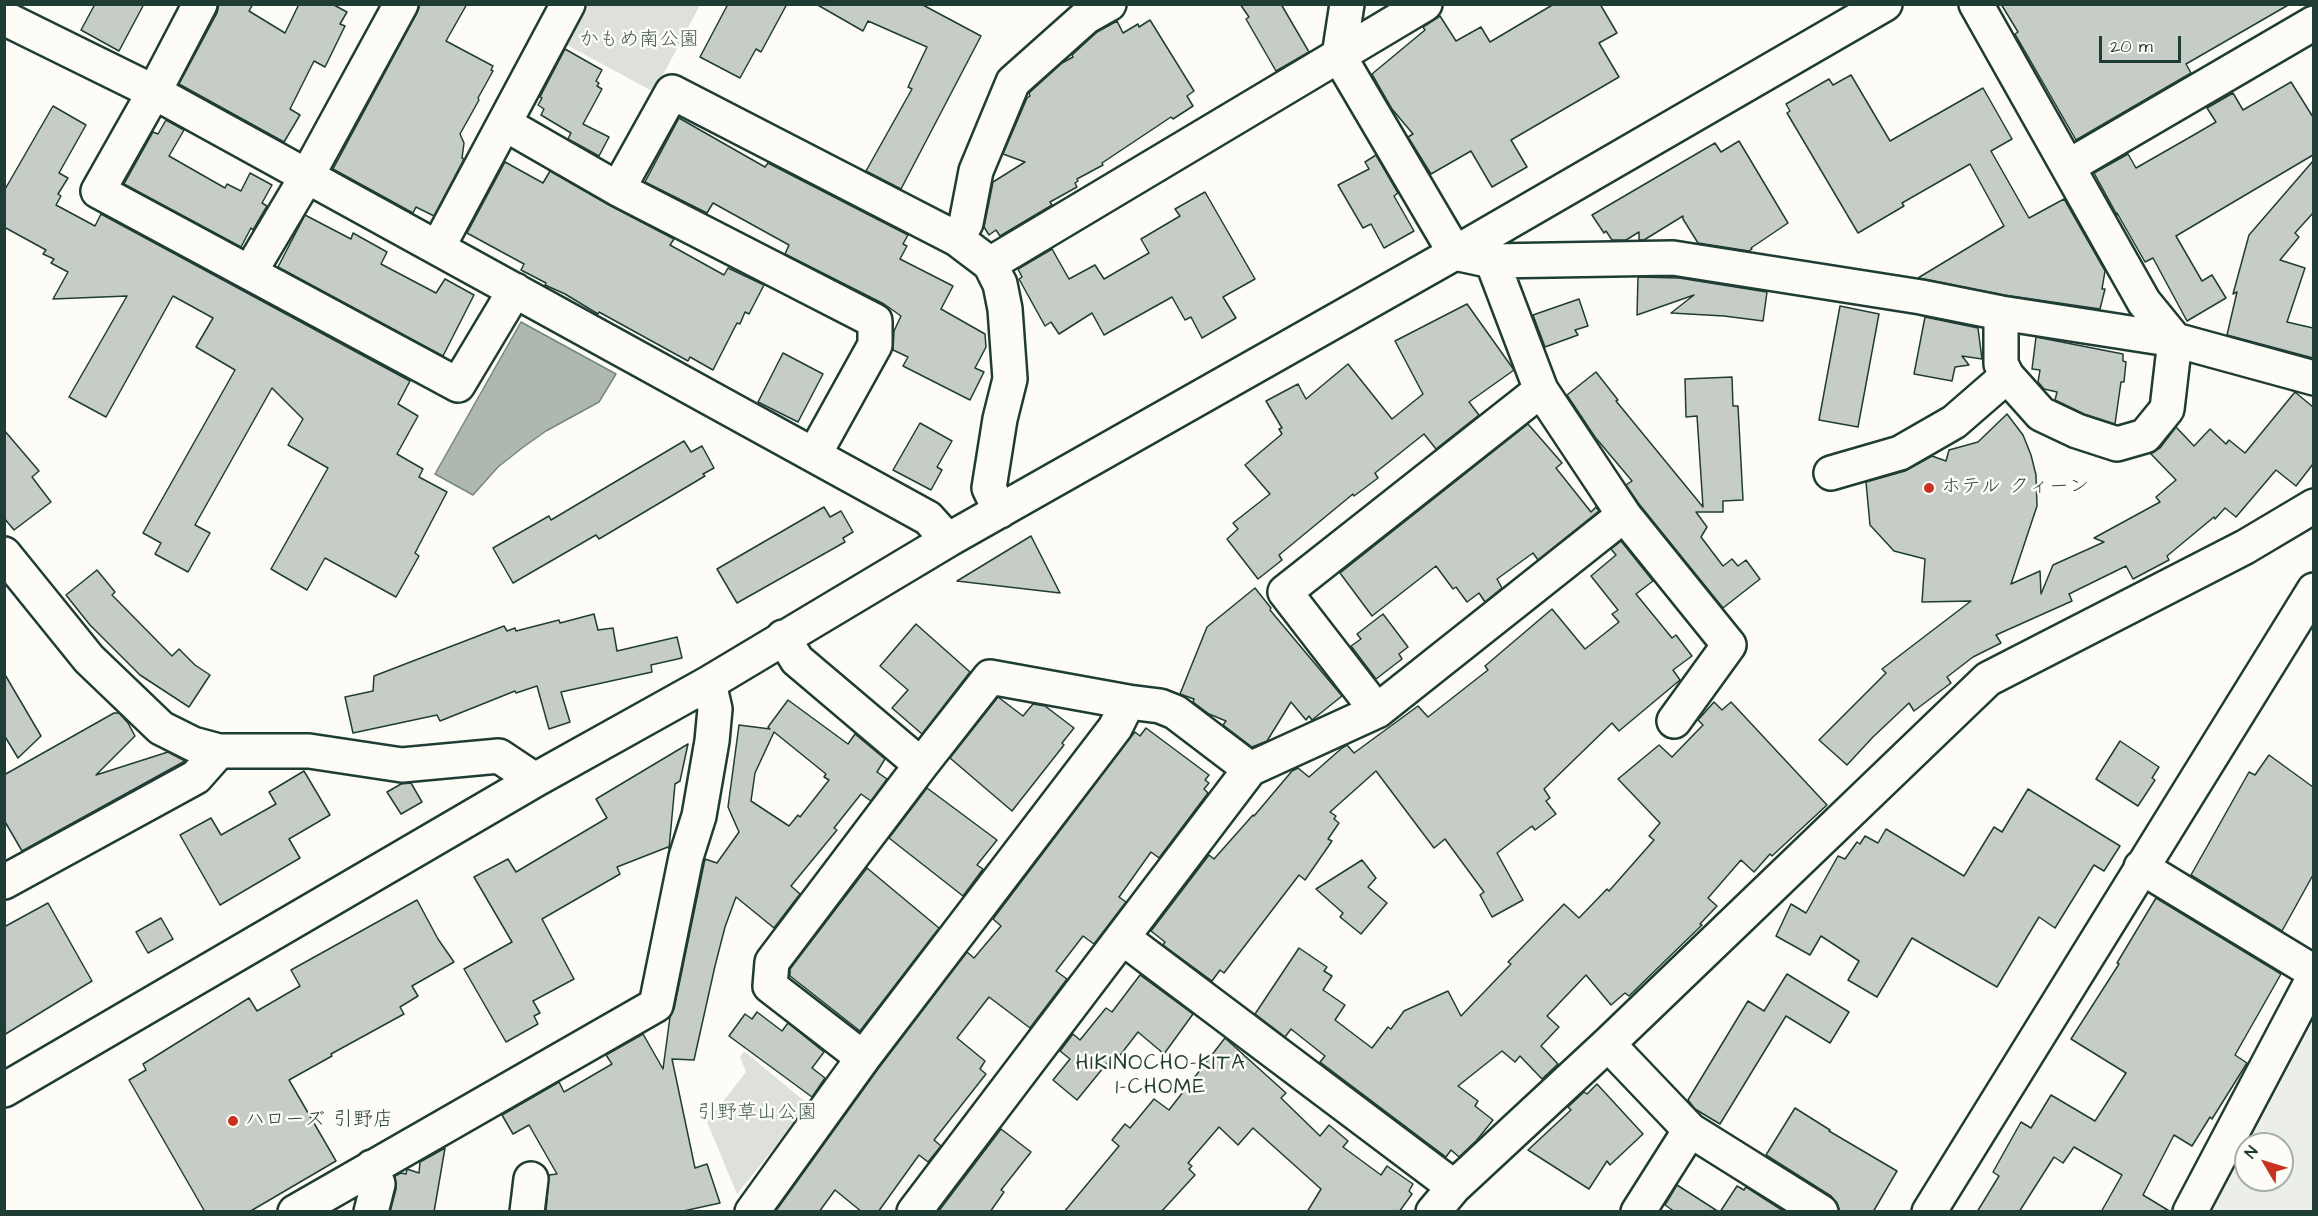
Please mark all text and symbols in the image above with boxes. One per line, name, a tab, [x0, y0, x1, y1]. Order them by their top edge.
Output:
scale bar	[2102, 24, 2184, 62]
park label: かもめ南公園	[579, 29, 699, 53]
text: 20 m	[2110, 34, 2153, 59]
place label: ホテル クィーン	[1941, 476, 2089, 500]
marker: ホテル クィーン	[1922, 481, 1936, 495]
district label: HIKINOCHO-KITA 1-CHOME	[1076, 1052, 1246, 1102]
park label: 引野草山公園	[697, 1102, 817, 1126]
place label: ハローズ 引野店	[245, 1109, 393, 1133]
marker: ハローズ 引野店	[226, 1114, 240, 1128]
north arrow	[2234, 1132, 2294, 1192]
text: N	[2240, 1141, 2263, 1163]

